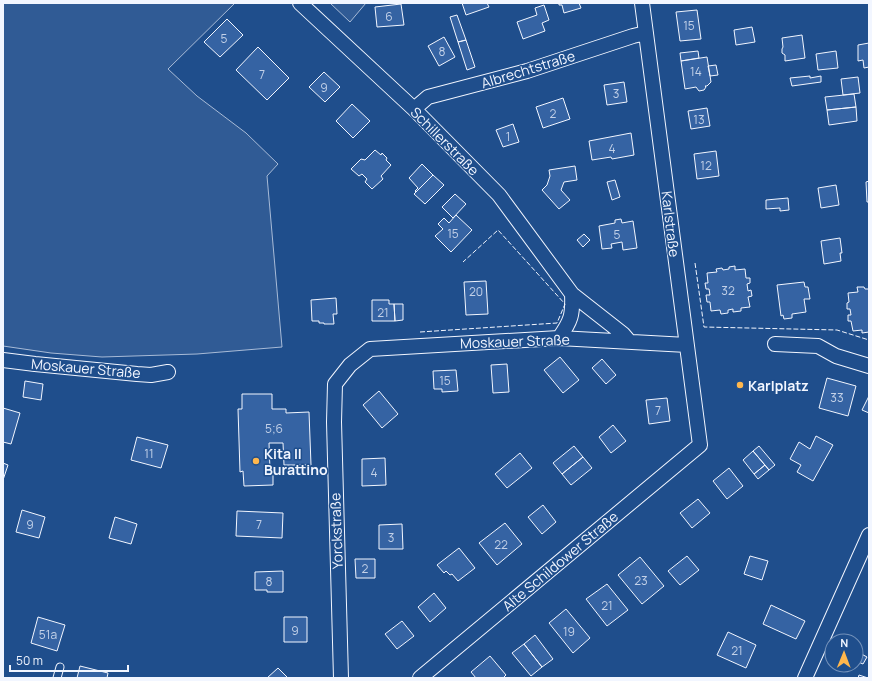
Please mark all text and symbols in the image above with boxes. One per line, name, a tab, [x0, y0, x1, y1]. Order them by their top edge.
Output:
house number: 6	[385, 8, 393, 25]
house number: 15	[683, 17, 695, 34]
house number: 5	[221, 30, 228, 47]
house number: 8	[439, 43, 446, 60]
street label: Albrechtstraße	[479, 46, 577, 92]
house number: 14	[690, 63, 702, 80]
house number: 7	[259, 66, 265, 83]
house number: 9	[320, 79, 328, 96]
house number: 3	[613, 85, 619, 102]
street label: Schillerstraße	[407, 103, 483, 179]
house number: 2	[550, 105, 557, 122]
house number: 13	[693, 111, 705, 128]
house number: 1	[506, 128, 510, 145]
house number: 4	[608, 140, 616, 157]
house number: 12	[700, 157, 712, 174]
street label: Karlstraße	[658, 190, 684, 258]
house number: 15	[447, 225, 459, 242]
house number: 5	[614, 226, 621, 243]
house number: 32	[721, 282, 735, 299]
house number: 20	[469, 283, 483, 300]
house number: 21	[377, 304, 389, 321]
street label: Moskauer Straße	[460, 330, 570, 352]
street label: Moskauer Straße	[31, 354, 141, 382]
house number: 15	[439, 372, 451, 389]
place label: Karlplatz	[748, 376, 809, 395]
marker: Karlplatz	[735, 380, 745, 390]
house number: 33	[830, 389, 844, 406]
house number: 7	[655, 402, 661, 419]
house number: 5;6	[265, 420, 283, 437]
place label: Kita II Burattino	[264, 444, 328, 479]
house number: 11	[144, 445, 154, 462]
marker: Kita II Burattino	[251, 456, 261, 466]
house number: 4	[370, 464, 378, 481]
street label: Yorckstraße	[325, 492, 347, 570]
street label: Alte Schildower Straße	[498, 507, 622, 615]
house number: 9	[26, 516, 34, 533]
house number: 7	[256, 516, 262, 533]
house number: 3	[388, 529, 394, 546]
house number: 22	[494, 536, 508, 553]
house number: 2	[362, 560, 369, 577]
house number: 23	[634, 572, 648, 589]
house number: 8	[266, 573, 273, 590]
house number: 21	[601, 597, 613, 614]
house number: 9	[291, 622, 299, 639]
house number: 19	[563, 623, 575, 640]
house number: 51a	[39, 626, 57, 643]
north arrow	[824, 633, 864, 673]
text: N	[840, 635, 848, 650]
house number: 21	[731, 642, 743, 659]
scale bar	[10, 647, 128, 673]
text: 50 m	[16, 652, 43, 669]

